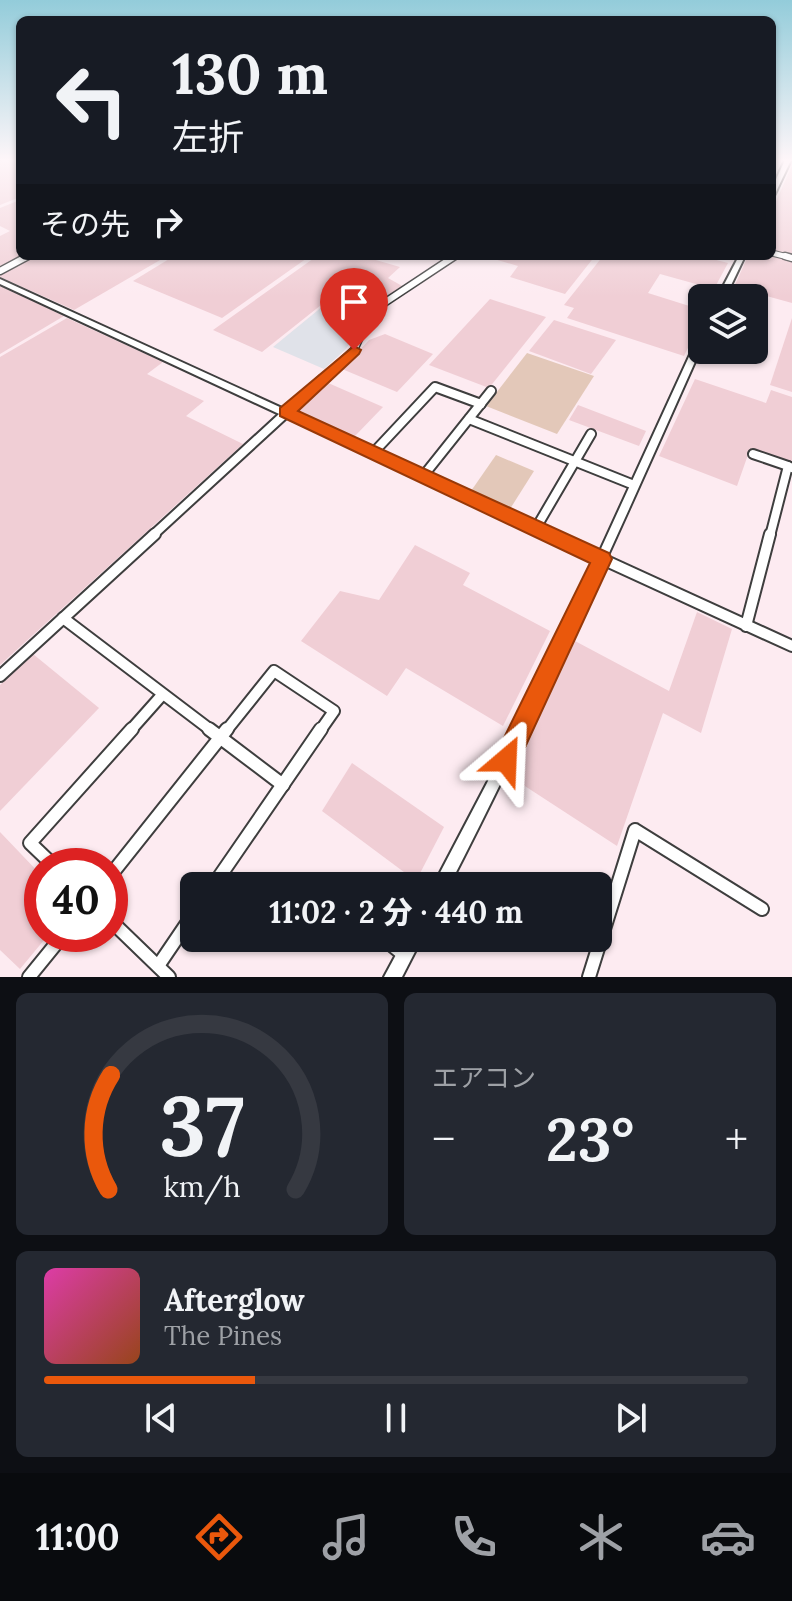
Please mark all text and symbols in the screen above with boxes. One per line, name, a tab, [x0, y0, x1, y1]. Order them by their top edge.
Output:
text: 130 m	[172, 38, 328, 109]
icon: left	[40, 48, 144, 152]
text: 左折	[172, 114, 244, 160]
icon: right	[146, 200, 190, 244]
text: その先	[40, 205, 130, 243]
pin	[320, 268, 388, 350]
icon: arrive	[332, 280, 376, 324]
map controls	[688, 284, 768, 364]
button: layers	[688, 284, 768, 364]
position arrow	[464, 718, 548, 802]
speed limit sign: 40	[24, 848, 128, 952]
text: 11:02 · 2 分 · 440 m	[269, 893, 523, 931]
text: エアコン	[432, 1061, 536, 1094]
text: 37	[159, 1072, 245, 1179]
text: 23°	[546, 1101, 634, 1177]
text: −	[432, 1111, 455, 1167]
text: +	[725, 1111, 748, 1167]
text: km/h	[163, 1168, 241, 1205]
text: Afterglow	[164, 1281, 305, 1319]
text: The Pines	[164, 1319, 282, 1352]
icon: previous	[139, 1396, 183, 1440]
icon: pause	[374, 1396, 418, 1440]
icon: next	[609, 1396, 653, 1440]
icon: directions	[191, 1509, 247, 1565]
icon: music	[318, 1509, 374, 1565]
icon: phone	[446, 1509, 502, 1565]
icon: climate	[573, 1509, 629, 1565]
icon: car	[700, 1509, 756, 1565]
text: 11:00	[36, 1514, 120, 1560]

